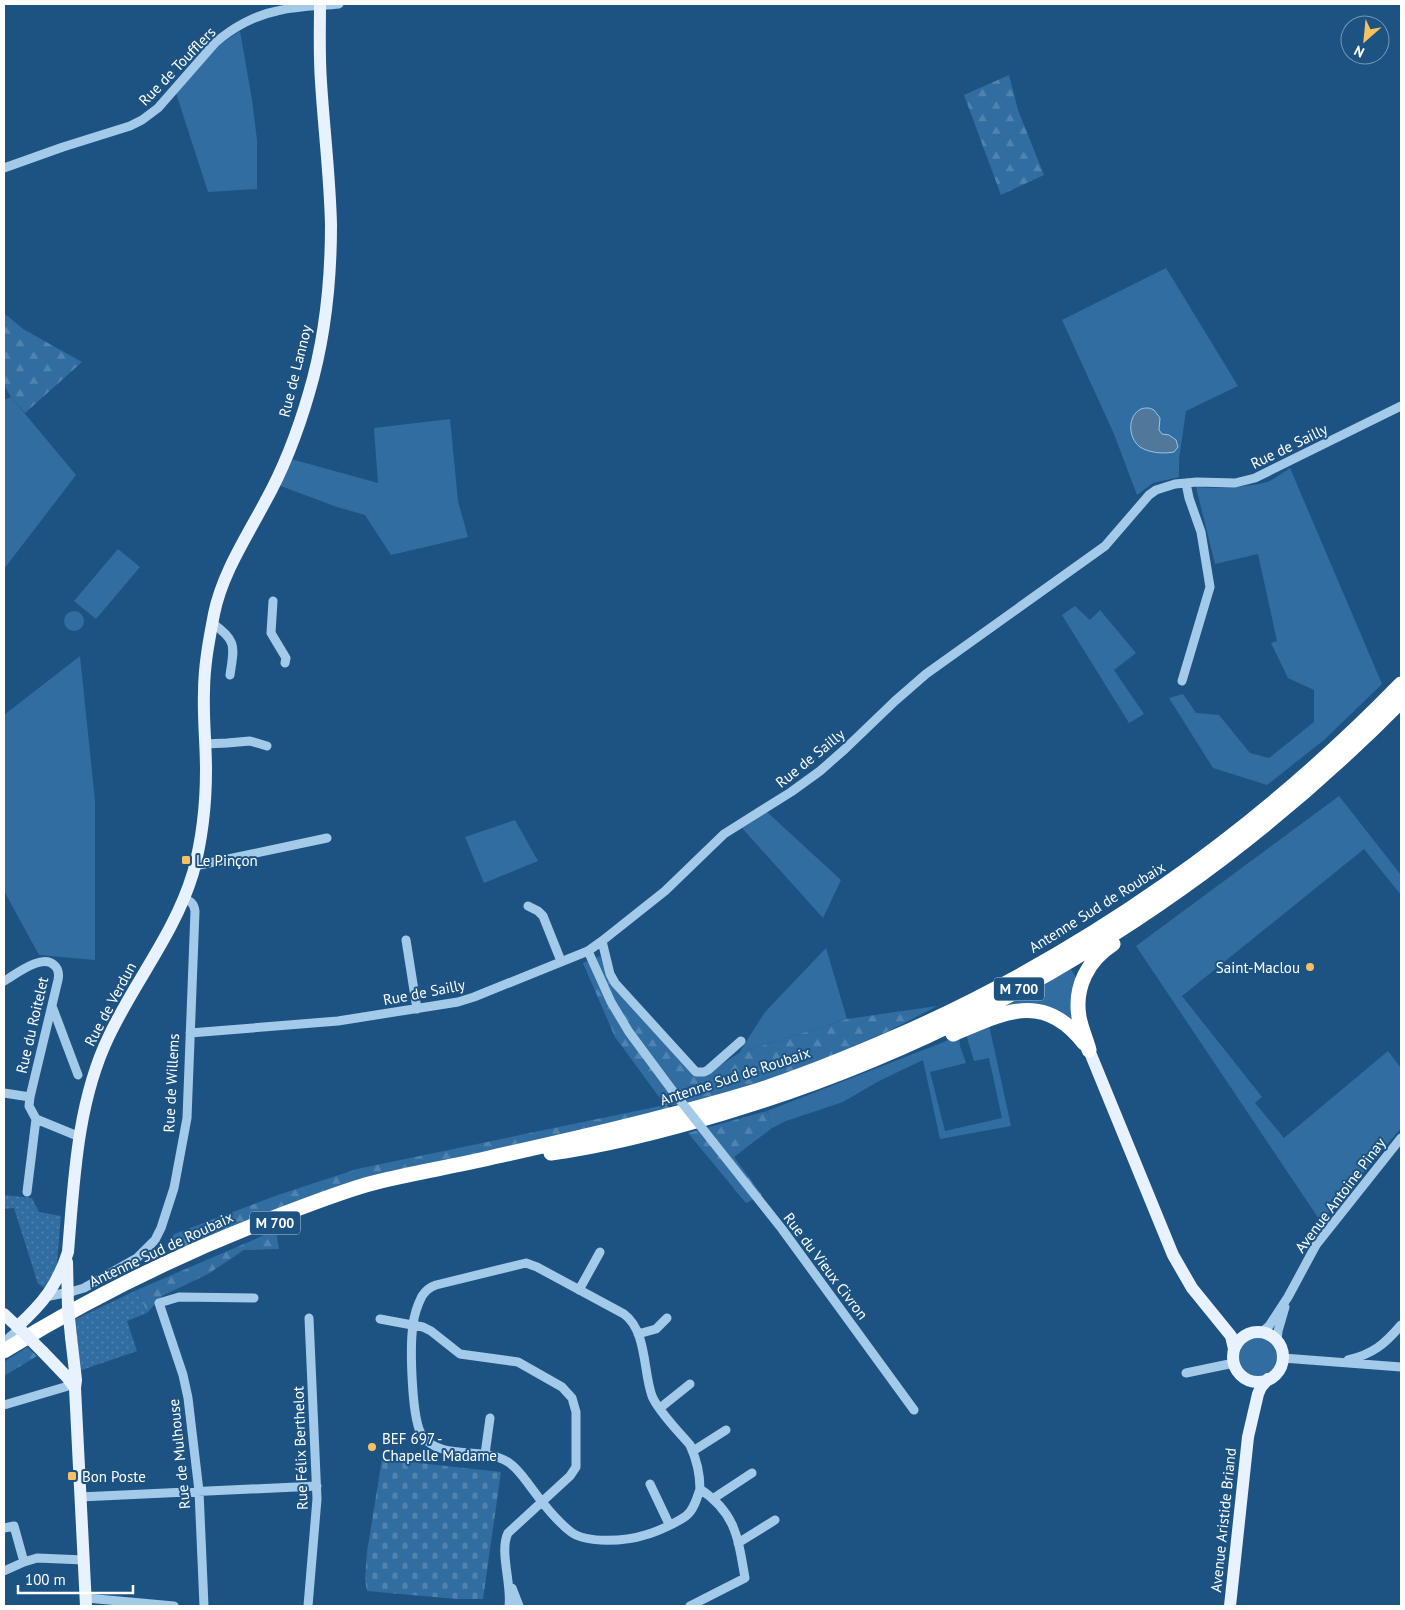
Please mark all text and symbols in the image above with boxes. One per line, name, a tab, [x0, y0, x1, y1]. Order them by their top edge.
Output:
north arrow	[1340, 15, 1390, 65]
street label: Rue de Toufflers	[134, 22, 220, 110]
text: N	[1351, 41, 1367, 62]
street label: Rue de Lannoy	[274, 323, 316, 419]
street label: Rue de Sailly	[1247, 419, 1331, 473]
street label: Rue de Sailly	[772, 724, 848, 792]
place label: Le Pinçon	[196, 851, 258, 870]
marker: Le Pinçon	[180, 854, 192, 866]
street label: Antenne Sud de Roubaix	[1025, 857, 1169, 957]
place label: Saint-Maclou	[1216, 958, 1300, 977]
street label: Rue de Verdun	[80, 959, 140, 1049]
marker: Saint-Maclou	[1304, 961, 1316, 973]
street label: Rue du Roitelet	[12, 975, 52, 1075]
street label: Rue de Sailly	[381, 975, 467, 1009]
road number: M 700	[994, 978, 1044, 1001]
street label: Rue de Willems	[159, 1033, 183, 1133]
street label: Antenne Sud de Roubaix	[657, 1043, 813, 1109]
street label: Avenue Antoine Pinay	[1291, 1134, 1389, 1256]
street label: Antenne Sud de Roubaix	[86, 1207, 236, 1291]
street label: Rue du Vieux Civron	[780, 1209, 872, 1323]
road number: M 700	[250, 1212, 300, 1234]
street label: Rue Félix Berthelot	[288, 1386, 312, 1510]
street label: Rue de Mulhouse	[164, 1398, 194, 1510]
place label: BEF 697 - Chapelle Madame	[382, 1429, 497, 1465]
marker: BEF 697 - Chapelle Madame	[366, 1441, 378, 1453]
street label: Avenue Aristide Briand	[1206, 1447, 1240, 1593]
place label: Bon Poste	[82, 1467, 146, 1486]
marker: Bon Poste	[66, 1470, 78, 1482]
scale bar	[18, 1562, 132, 1594]
text: 100 m	[25, 1570, 66, 1589]

